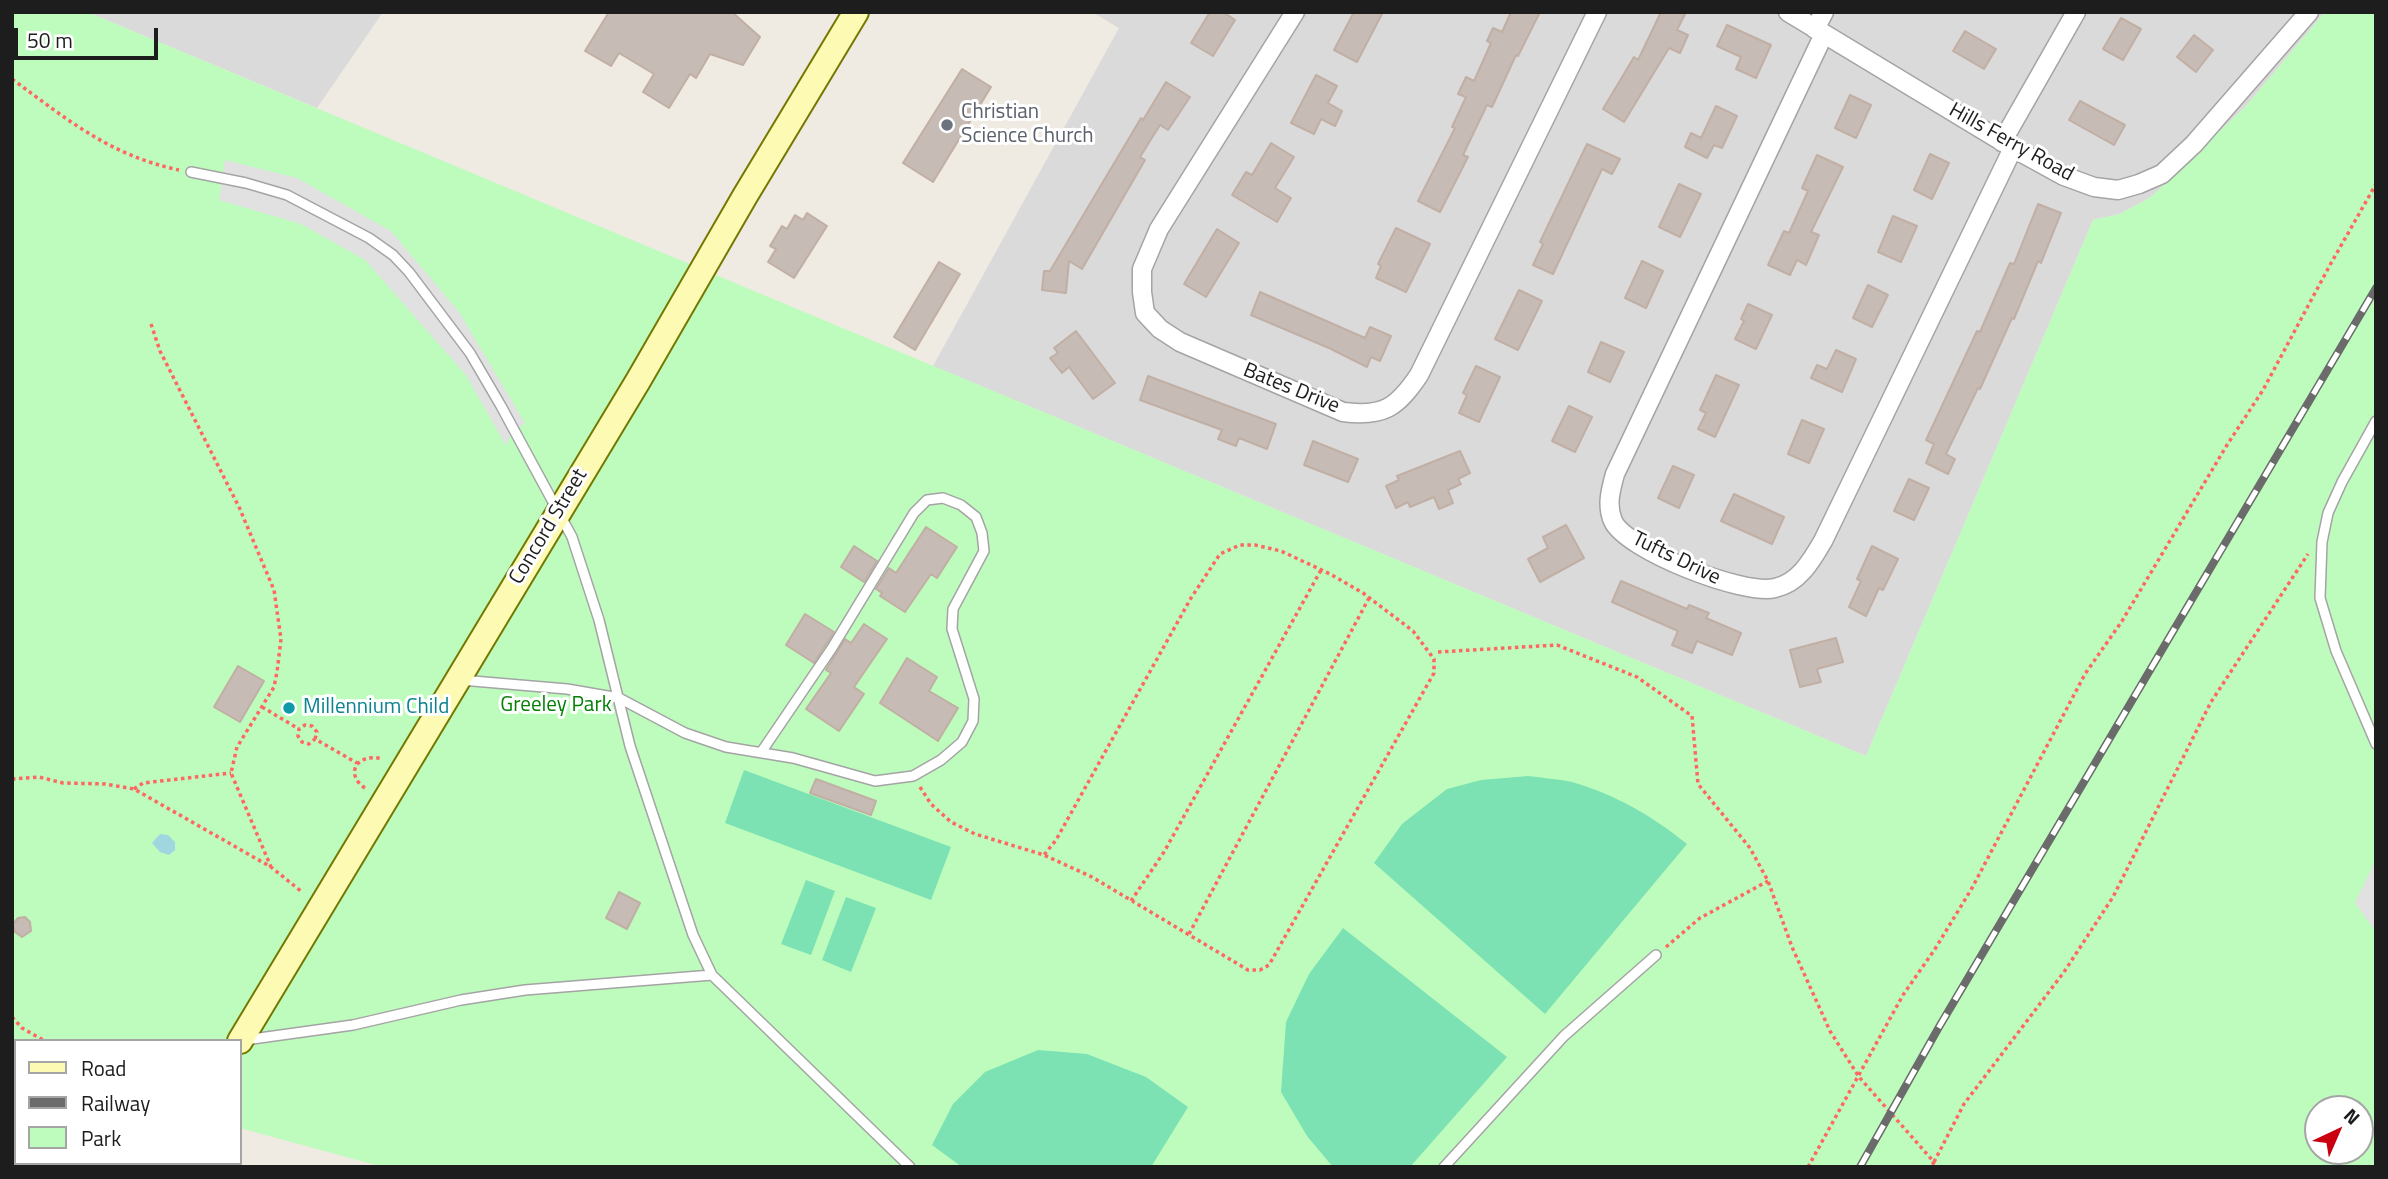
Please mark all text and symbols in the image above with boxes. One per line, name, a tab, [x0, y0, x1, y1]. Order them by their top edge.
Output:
scale bar	[18, 14, 161, 58]
text: 50 m	[27, 24, 73, 56]
street label: Hills Ferry Road	[1944, 98, 2078, 188]
place label: Christian Science Church	[961, 100, 1094, 150]
marker: Christian Science Church	[939, 117, 955, 133]
street label: Bates Drive	[1239, 358, 1343, 420]
street label: Concord Street	[505, 465, 593, 589]
street label: Tufts Drive	[1628, 527, 1724, 591]
park label: Greeley Park	[500, 693, 612, 719]
place label: Millennium Child	[303, 695, 449, 721]
marker: Millennium Child	[281, 700, 297, 716]
legend	[14, 1039, 242, 1165]
text: Road	[81, 1052, 126, 1084]
text: Railway	[81, 1087, 150, 1119]
north arrow	[2304, 1095, 2374, 1165]
text: N	[2338, 1101, 2367, 1131]
text: Park	[81, 1122, 121, 1154]

